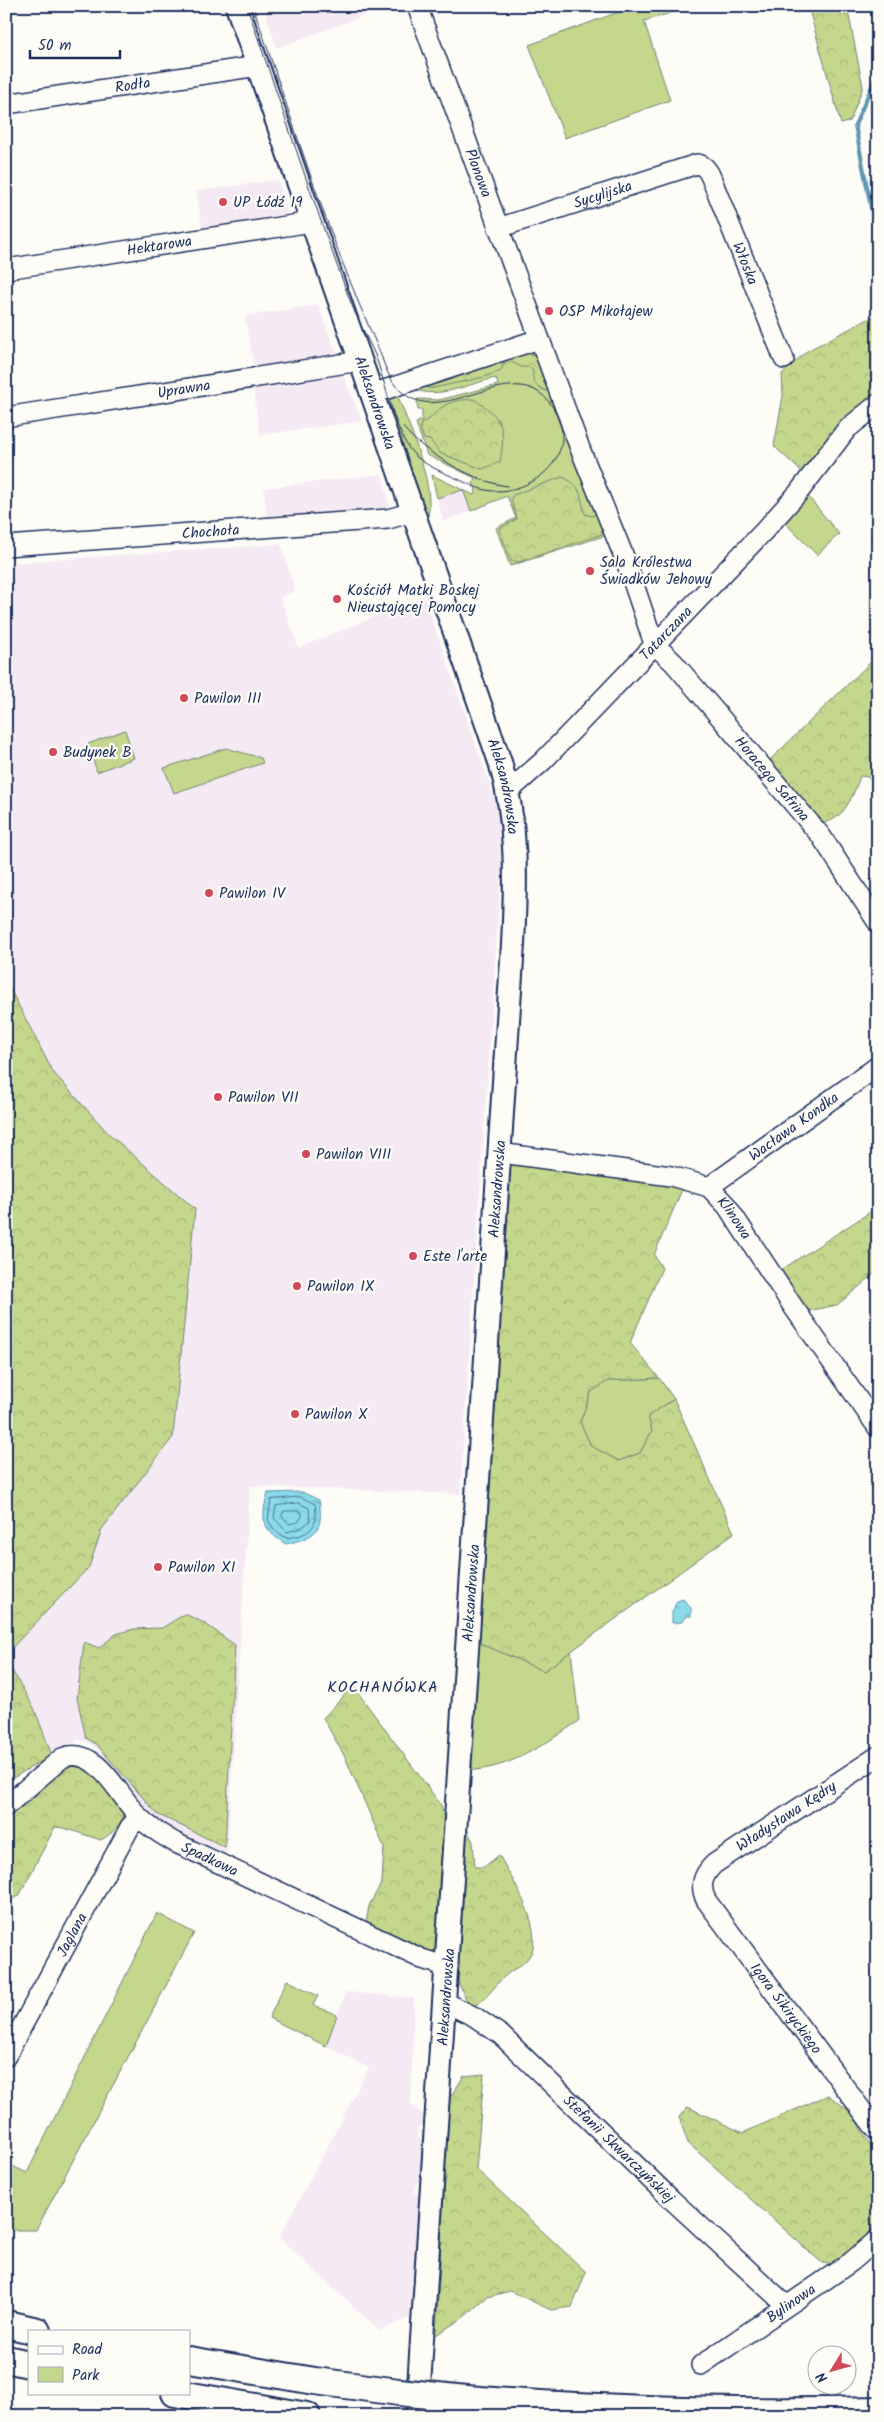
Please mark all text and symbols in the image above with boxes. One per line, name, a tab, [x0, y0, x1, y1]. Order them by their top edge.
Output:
scale bar	[30, 28, 120, 60]
text: 50 m	[38, 34, 72, 58]
street label: Rodła	[113, 71, 152, 100]
street label: Plonowa	[458, 145, 498, 201]
street label: Sycylijska	[571, 175, 635, 216]
place label: UP Łódź 19	[233, 191, 303, 215]
marker: UP Łódź 19	[217, 196, 229, 208]
street label: Hektarowa	[125, 230, 194, 263]
street label: Włoska	[725, 239, 764, 289]
place label: OSP Mikołajew	[559, 300, 654, 324]
marker: OSP Mikołajew	[543, 305, 555, 317]
street label: Aleksandrowska	[347, 353, 401, 453]
street label: Uprawna	[156, 374, 212, 406]
street label: Chochoła	[181, 519, 240, 547]
place label: Sala Królestwa Świadków Jehowy	[600, 551, 713, 592]
marker: Sala Królestwa Świadków Jehowy	[584, 565, 596, 577]
place label: Kościół Matki Boskej Nieustającej Pomocy	[347, 579, 480, 620]
marker: Kościół Matki Boskej Nieustającej Pomocy	[331, 593, 343, 605]
street label: Tatarczana	[634, 601, 699, 667]
place label: Pawilon III	[194, 687, 262, 711]
marker: Pawilon III	[178, 692, 190, 704]
street label: Horacego Safrina	[728, 731, 815, 828]
street label: Aleksandrowska	[480, 735, 524, 835]
place label: Budynek B	[63, 741, 132, 765]
marker: Budynek B	[47, 746, 59, 758]
place label: Pawilon IV	[219, 882, 286, 906]
marker: Pawilon IV	[203, 887, 215, 899]
place label: Pawilon VII	[228, 1086, 299, 1110]
street label: Wacława Kondka	[744, 1087, 844, 1168]
marker: Pawilon VII	[212, 1091, 224, 1103]
street label: Aleksandrowska	[483, 1139, 513, 1239]
place label: Pawilon VIII	[316, 1143, 392, 1167]
marker: Pawilon VIII	[300, 1148, 312, 1160]
street label: Klinowa	[710, 1191, 757, 1245]
place label: Este l'arte	[423, 1245, 487, 1269]
marker: Este l'arte	[407, 1250, 419, 1262]
place label: Pawilon IX	[307, 1275, 375, 1299]
marker: Pawilon IX	[291, 1280, 303, 1292]
place label: Pawilon X	[305, 1403, 368, 1427]
marker: Pawilon X	[289, 1408, 301, 1420]
street label: Aleksandrowska	[457, 1543, 487, 1643]
place label: Pawilon XI	[168, 1556, 236, 1580]
marker: Pawilon XI	[152, 1561, 164, 1573]
district label: KOCHANÓWKA	[327, 1675, 439, 1700]
street label: Władysława Kędry	[732, 1775, 842, 1858]
street label: Spadkowa	[177, 1836, 242, 1884]
street label: Jaglana	[51, 1909, 94, 1962]
street label: Aleksandrowska	[432, 1947, 462, 2047]
street label: Igora Sikiryckiego	[743, 1958, 828, 2060]
street label: Stefanii Skwarczyńskiej	[557, 2090, 680, 2210]
street label: Bylinowa	[762, 2278, 821, 2330]
legend	[28, 2330, 190, 2394]
text: Road	[72, 2338, 103, 2362]
north arrow	[806, 2344, 856, 2394]
text: Park	[72, 2364, 100, 2388]
text: N	[811, 2367, 834, 2387]

